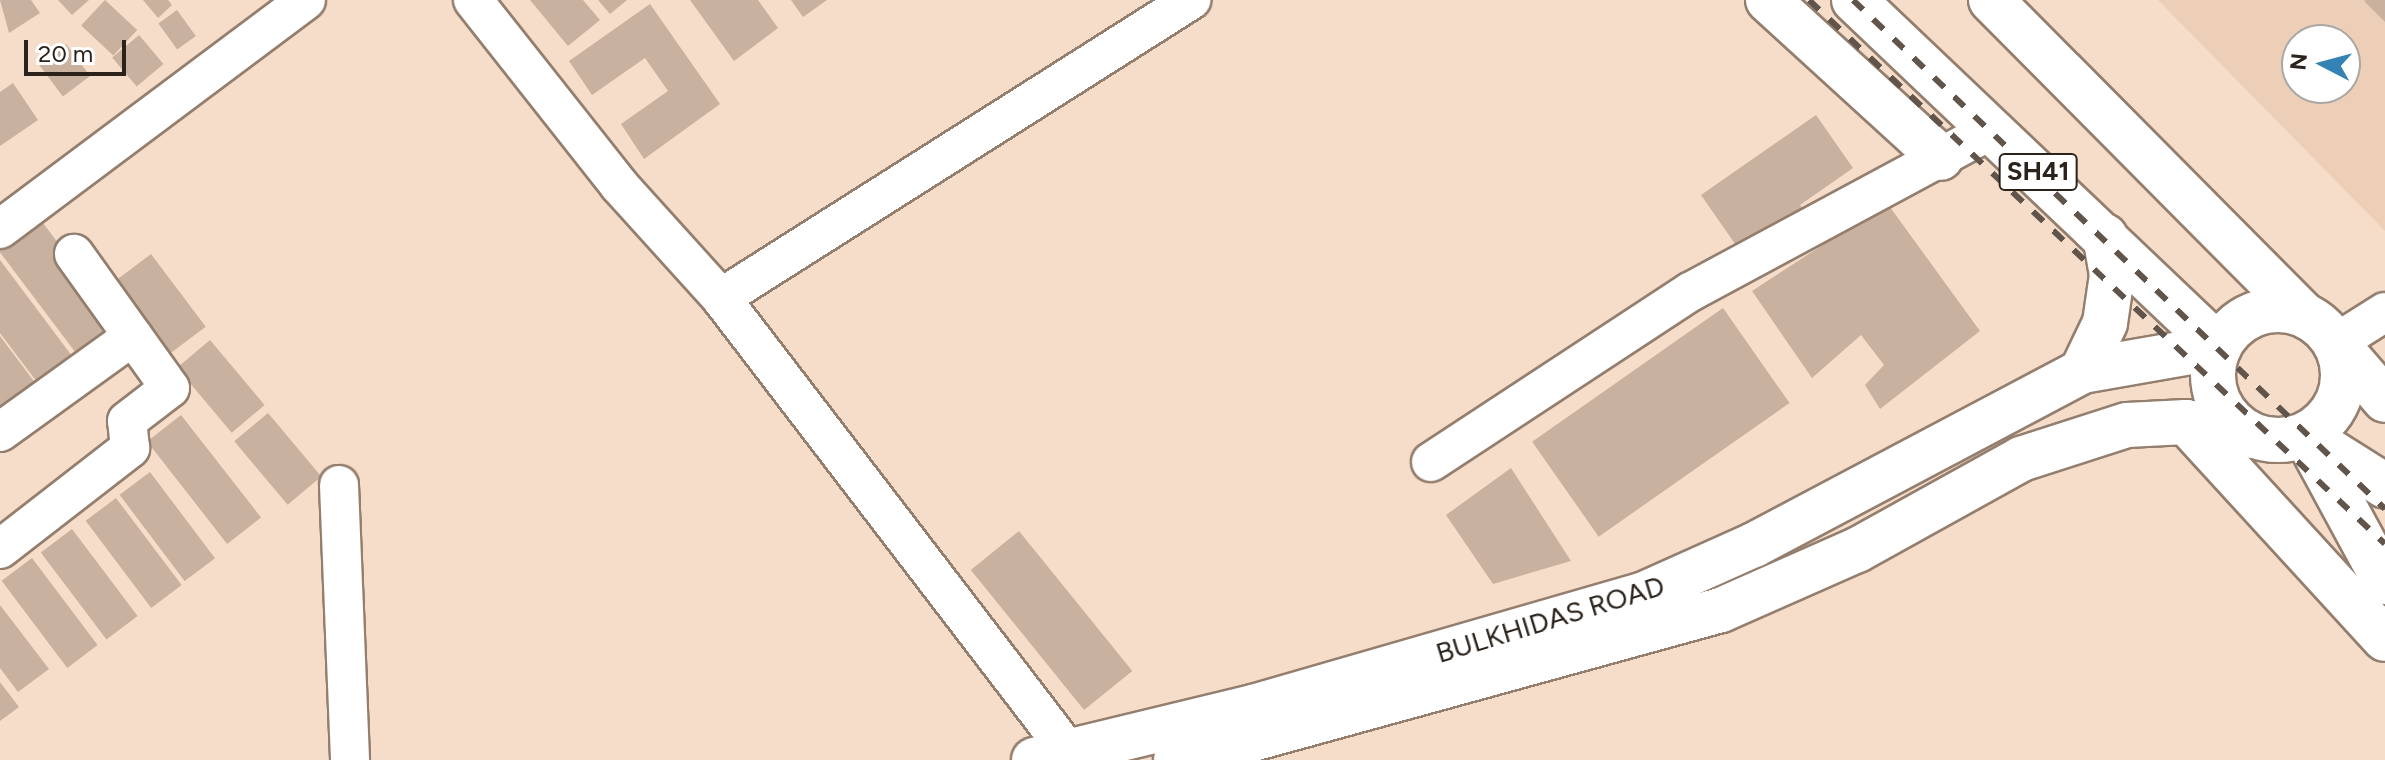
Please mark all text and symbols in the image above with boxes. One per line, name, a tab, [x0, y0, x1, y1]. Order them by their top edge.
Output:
scale bar	[28, 24, 130, 74]
north arrow	[2281, 24, 2361, 104]
text: 20 m	[38, 39, 93, 68]
text: N	[2284, 52, 2313, 72]
road number: SH41	[1998, 150, 2078, 194]
street label: BULKHIDAS ROAD	[1432, 568, 1668, 670]

